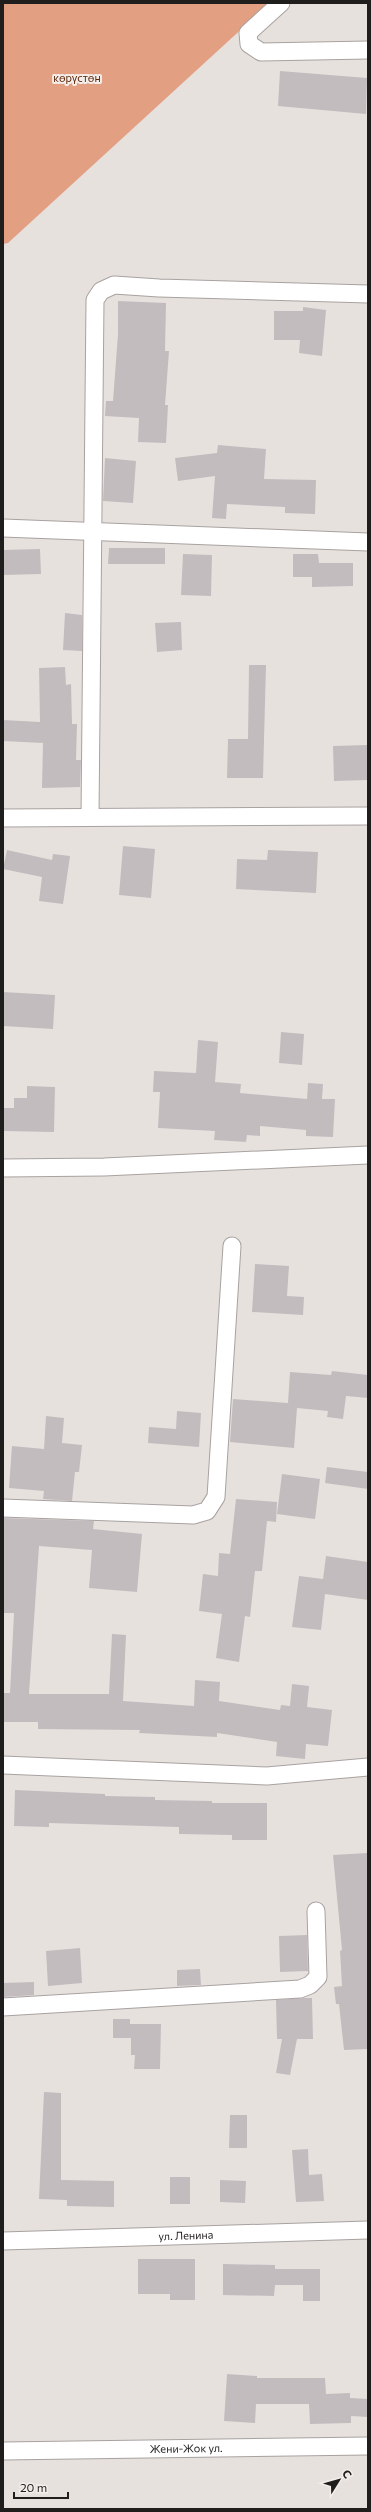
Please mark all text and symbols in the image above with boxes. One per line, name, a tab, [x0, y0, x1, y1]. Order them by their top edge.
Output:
park label: көрүстөн	[53, 71, 101, 84]
street label: ул. Ленина	[158, 2228, 214, 2242]
street label: Жени-Жок ул.	[149, 2441, 223, 2455]
north arrow	[319, 2460, 359, 2500]
text: С	[340, 2467, 355, 2481]
scale bar	[14, 2474, 68, 2500]
text: 20 m	[20, 2480, 47, 2494]

